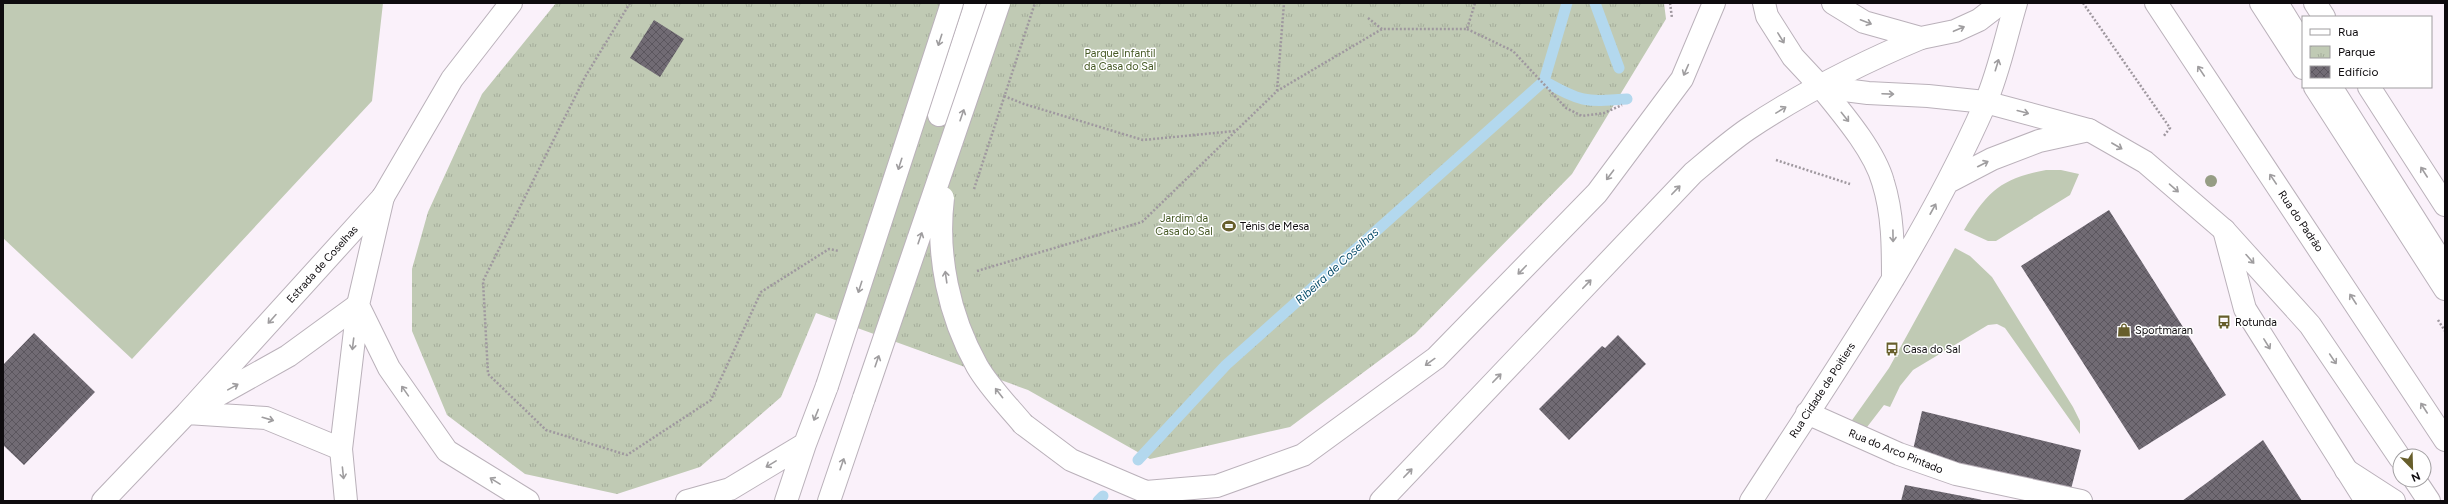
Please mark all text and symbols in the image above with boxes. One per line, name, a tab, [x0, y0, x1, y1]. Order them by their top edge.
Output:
legend	[2302, 16, 2432, 88]
one-way arrow	[1860, 19, 1872, 27]
one-way arrow	[1952, 25, 1964, 32]
text: Rua	[2338, 25, 2358, 39]
one-way arrow	[1777, 32, 1785, 44]
one-way arrow	[936, 33, 943, 46]
text: Parque	[2338, 45, 2376, 59]
park label: Parque Infantil da Casa do Sal	[1084, 47, 1156, 73]
one-way arrow	[1994, 59, 2001, 72]
one-way arrow	[1682, 63, 1689, 75]
text: Edifício	[2338, 65, 2378, 79]
one-way arrow	[2197, 66, 2205, 77]
one-way arrow	[1881, 91, 1894, 98]
one-way arrow	[1775, 105, 1787, 113]
one-way arrow	[958, 109, 966, 121]
one-way arrow	[2016, 109, 2029, 117]
one-way arrow	[1841, 112, 1850, 123]
one-way arrow	[2111, 142, 2123, 150]
one-way arrow	[896, 157, 903, 170]
one-way arrow	[1976, 160, 1988, 167]
one-way arrow	[2420, 167, 2428, 178]
one-way arrow	[1606, 169, 1615, 180]
one-way arrow	[2269, 174, 2277, 185]
one-way arrow	[2169, 183, 2180, 192]
one-way arrow	[1672, 185, 1681, 195]
street label: Rua do Padrão	[2275, 188, 2326, 254]
one-way arrow	[1929, 203, 1937, 215]
park label: Jardim da Casa do Sal	[1155, 212, 1213, 238]
sports icon: Ténis de Mesa	[1221, 218, 1237, 234]
place label: Ténis de Mesa	[1240, 220, 1309, 233]
street label: Estrada de Coselhas	[284, 223, 361, 306]
water label: Ribeira de Coselhas	[1292, 225, 1382, 307]
one-way arrow	[1889, 229, 1897, 242]
one-way arrow	[916, 232, 924, 244]
one-way arrow	[2245, 254, 2255, 264]
one-way arrow	[1517, 265, 1527, 275]
one-way arrow	[942, 271, 950, 284]
one-way arrow	[1582, 279, 1592, 289]
one-way arrow	[855, 281, 863, 293]
one-way arrow	[2348, 293, 2356, 305]
one-way arrow	[267, 314, 277, 324]
bus stop icon: Rotunda	[2216, 314, 2232, 330]
place label: Rotunda	[2235, 316, 2277, 329]
shop icon: Sportmaran	[2116, 322, 2132, 338]
place label: Sportmaran	[2135, 324, 2193, 337]
one-way arrow	[350, 337, 357, 350]
one-way arrow	[2263, 338, 2271, 349]
street label: Rua Cidade de Poitiers	[1787, 340, 1858, 440]
bus stop icon: Casa do Sal	[1884, 341, 1900, 357]
place label: Casa do Sal	[1903, 343, 1960, 356]
one-way arrow	[2329, 353, 2337, 364]
one-way arrow	[874, 354, 881, 367]
one-way arrow	[1425, 358, 1436, 366]
one-way arrow	[1493, 373, 1502, 384]
one-way arrow	[227, 382, 239, 390]
one-way arrow	[401, 386, 409, 397]
one-way arrow	[994, 388, 1003, 399]
one-way arrow	[2419, 402, 2427, 414]
one-way arrow	[812, 408, 819, 420]
one-way arrow	[261, 416, 274, 423]
street label: Rua do Arco Pintado	[1847, 427, 1945, 476]
north arrow	[2392, 448, 2432, 488]
one-way arrow	[839, 458, 846, 471]
one-way arrow	[765, 460, 777, 468]
one-way arrow	[339, 466, 347, 479]
one-way arrow	[1403, 468, 1413, 478]
text: N	[2409, 469, 2422, 484]
one-way arrow	[489, 476, 501, 484]

